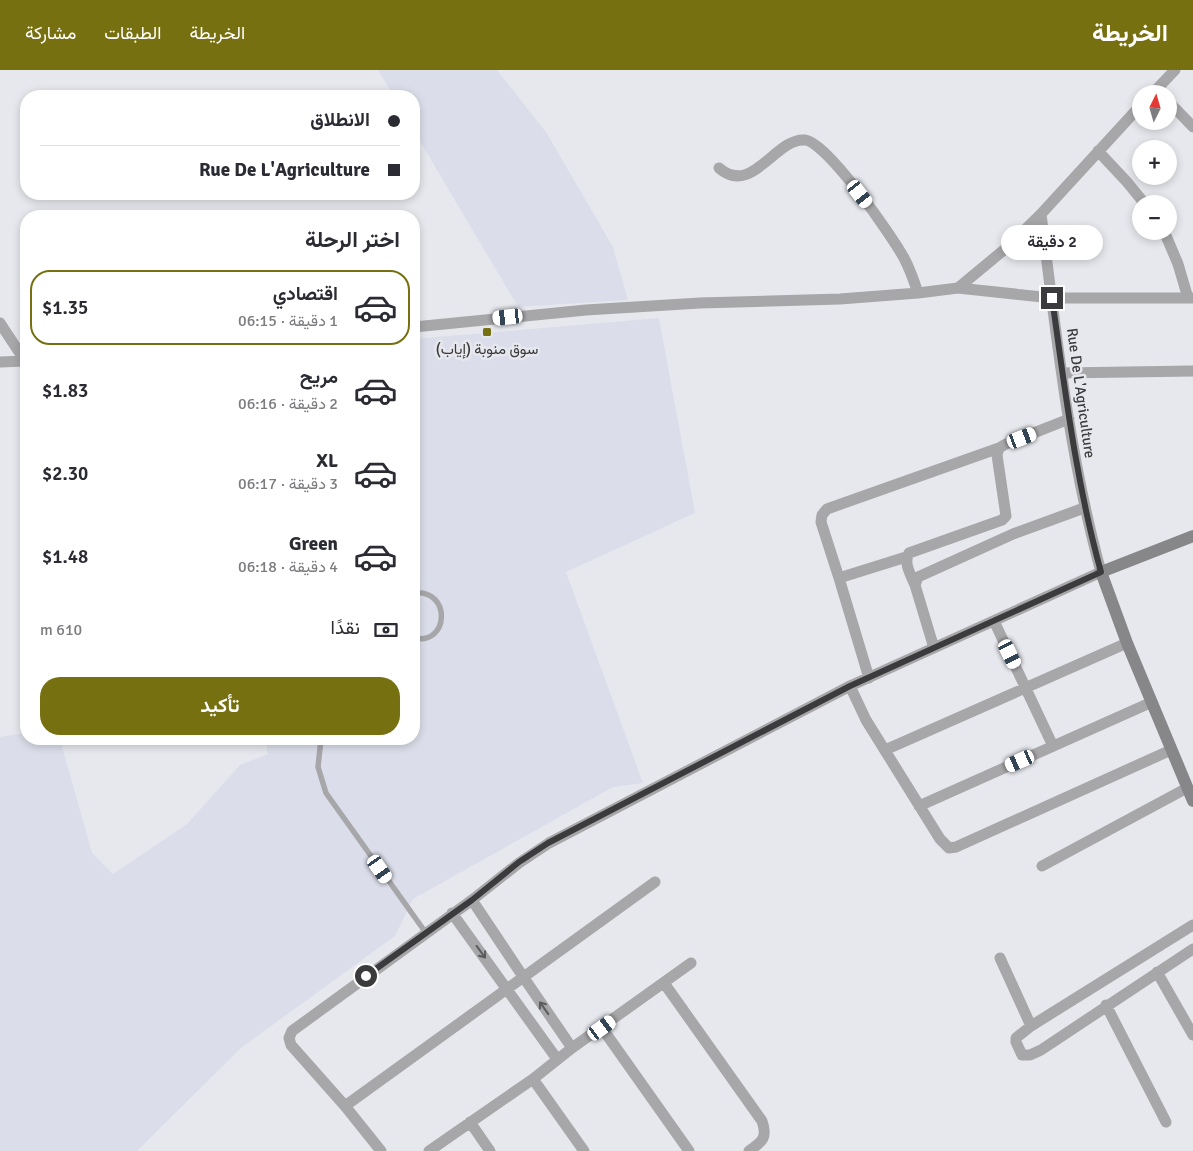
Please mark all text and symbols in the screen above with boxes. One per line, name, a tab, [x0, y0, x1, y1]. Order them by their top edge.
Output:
text: الخريطة	[1092, 18, 1168, 48]
text: مشاركة	[25, 22, 76, 44]
text: الطبقات	[104, 22, 161, 44]
text: الخريطة	[189, 22, 245, 44]
north arrow	[1132, 85, 1178, 130]
map controls	[1132, 85, 1177, 240]
text: الانطلاق	[310, 108, 370, 132]
button: +	[1132, 140, 1177, 185]
text: Rue De L'Agriculture	[199, 158, 370, 182]
car	[844, 178, 875, 210]
button: −	[1132, 195, 1177, 240]
text: اختر الرحلة	[305, 226, 400, 253]
callout: 2 دقيقة	[1001, 226, 1103, 260]
text: 2 دقيقة	[1027, 232, 1077, 252]
text: اقتصادي	[273, 282, 338, 306]
icon: car	[353, 285, 398, 330]
route end	[1041, 287, 1063, 309]
text: $1.35	[42, 296, 88, 320]
car	[492, 308, 523, 326]
text: 1 دقيقة · 06:15	[238, 311, 338, 331]
marker: سوق منوبة (إياب)	[481, 326, 493, 338]
street label: Rue De L'Agriculture	[1063, 327, 1099, 459]
place label: سوق منوبة (إياب)	[436, 340, 538, 359]
text: مريح	[300, 365, 338, 389]
icon: car	[353, 368, 398, 413]
text: $1.83	[42, 379, 88, 403]
text: 2 دقيقة · 06:16	[238, 394, 338, 414]
car	[1005, 426, 1038, 450]
text: XL	[316, 449, 338, 473]
icon: car	[353, 451, 398, 496]
text: $2.30	[42, 462, 88, 486]
text: 3 دقيقة · 06:17	[238, 474, 338, 494]
text: Green	[289, 532, 338, 556]
icon: car	[353, 534, 398, 579]
text: $1.48	[42, 545, 88, 569]
text: 4 دقيقة · 06:18	[238, 557, 338, 577]
text: نقدًا	[331, 616, 360, 640]
icon: cash	[372, 616, 400, 644]
text: 610 m	[40, 620, 82, 640]
car	[996, 637, 1023, 671]
button: تأكيد	[40, 677, 400, 735]
car	[1003, 748, 1036, 774]
car	[365, 852, 394, 886]
one-way arrow	[476, 945, 486, 959]
route start	[355, 965, 377, 987]
one-way arrow	[539, 1001, 549, 1015]
car	[585, 1013, 618, 1043]

